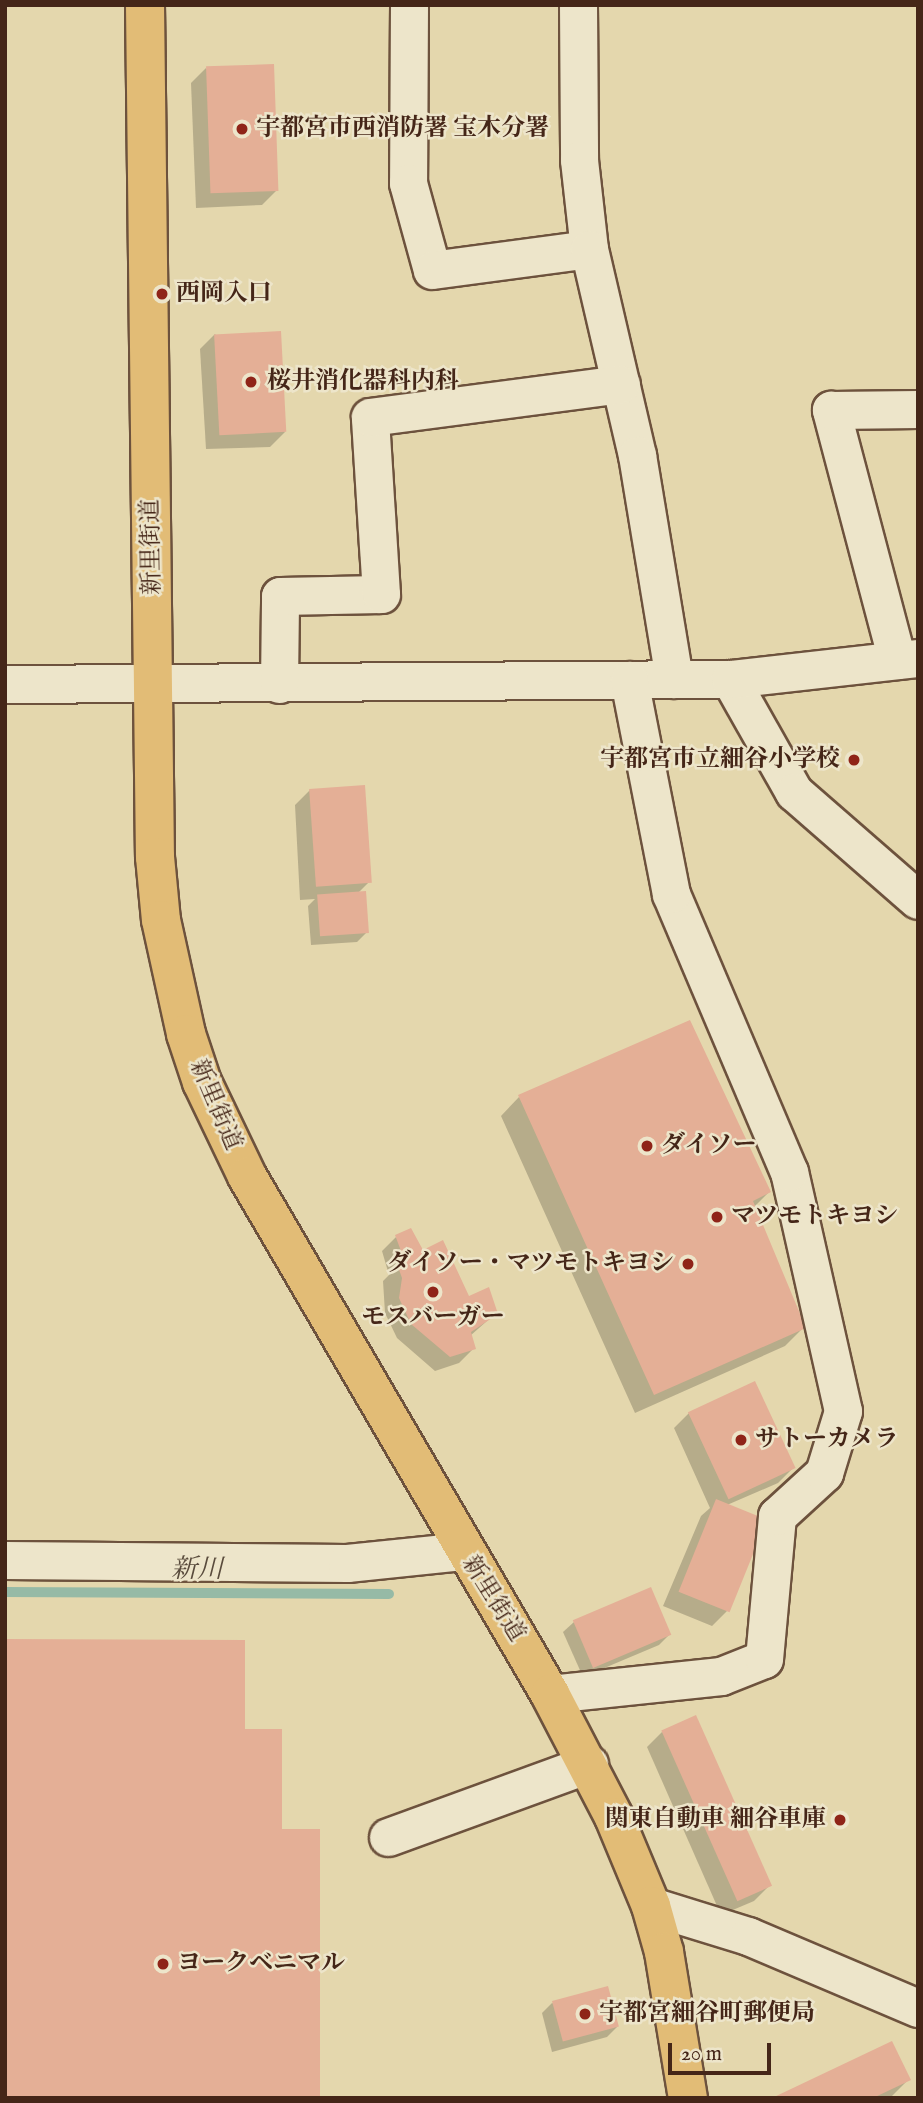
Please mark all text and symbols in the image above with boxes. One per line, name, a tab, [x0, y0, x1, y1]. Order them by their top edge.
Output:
place label: 宇都宮市西消防署 宝木分署	[256, 115, 549, 143]
marker: 宇都宮市西消防署 宝木分署	[234, 121, 250, 137]
place label: 西岡入口	[176, 280, 272, 308]
marker: 西岡入口	[154, 286, 170, 302]
place label: 桜井消化器科内科	[267, 368, 459, 396]
marker: 桜井消化器科内科	[241, 372, 261, 392]
street label: 新里街道	[137, 499, 167, 595]
place label: 宇都宮市立細谷小学校	[600, 746, 840, 774]
marker: 宇都宮市立細谷小学校	[846, 752, 862, 768]
street label: 新里街道	[183, 1055, 247, 1155]
place label: ダイソー	[661, 1132, 757, 1160]
marker: ダイソー	[639, 1138, 655, 1154]
place label: マツモトキヨシ	[731, 1203, 899, 1231]
marker: マツモトキヨシ	[709, 1209, 725, 1225]
place label: ダイソー・マツモトキヨシ	[386, 1250, 674, 1278]
marker: ダイソー・マツモトキヨシ	[680, 1256, 696, 1272]
marker: モスバーガー	[425, 1284, 441, 1300]
place label: モスバーガー	[361, 1304, 505, 1332]
place label: サトーカメラ	[755, 1426, 899, 1454]
marker: サトーカメラ	[733, 1432, 749, 1448]
street label: 新里街道	[455, 1551, 531, 1647]
water label: 新川	[171, 1554, 223, 1586]
place label: 関東自動車 細谷車庫	[605, 1806, 826, 1834]
marker: 関東自動車 細谷車庫	[832, 1812, 848, 1828]
place label: ヨークベニマル	[177, 1950, 345, 1978]
marker: ヨークベニマル	[155, 1956, 171, 1972]
place label: 宇都宮細谷町郵便局	[599, 2000, 815, 2028]
marker: 宇都宮細谷町郵便局	[577, 2006, 593, 2022]
scale bar	[671, 2030, 774, 2074]
text: 20 m	[681, 2041, 722, 2068]

